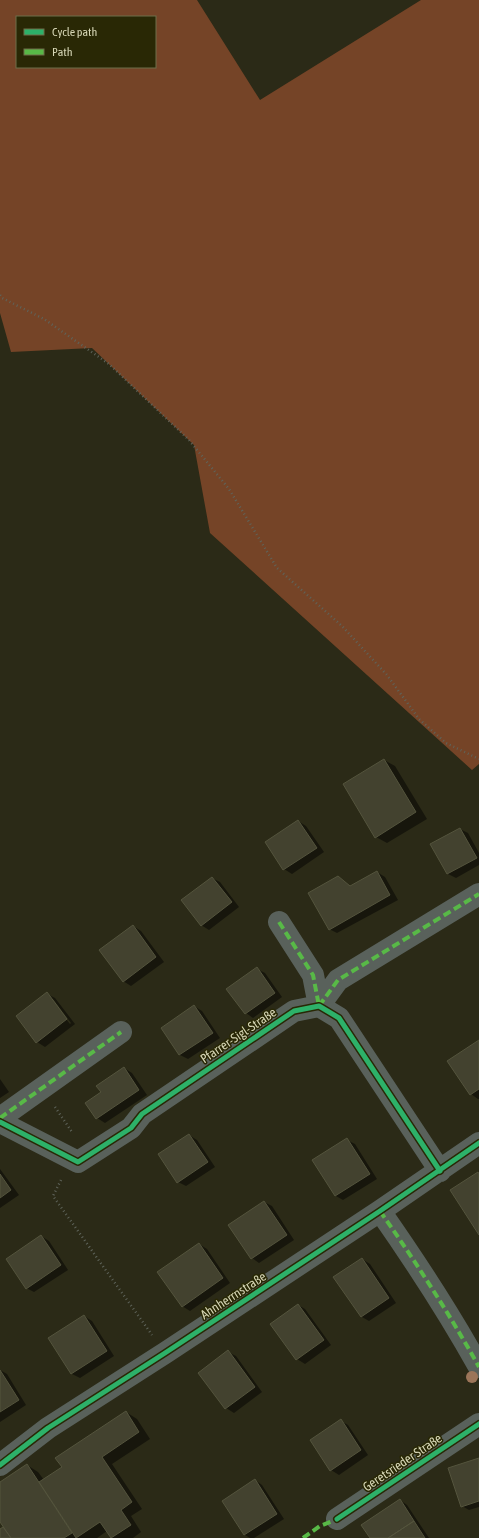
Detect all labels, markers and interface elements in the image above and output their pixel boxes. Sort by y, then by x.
legend [16,16,156,68]
text: Cycle path [52,25,97,39]
text: Path [52,45,73,59]
street label: Pfarrer-Sigl-Straße [198,1004,279,1066]
street label: Ahnherrnstraße [198,1269,269,1322]
street label: Geretsrieder Straße [360,1430,445,1494]

